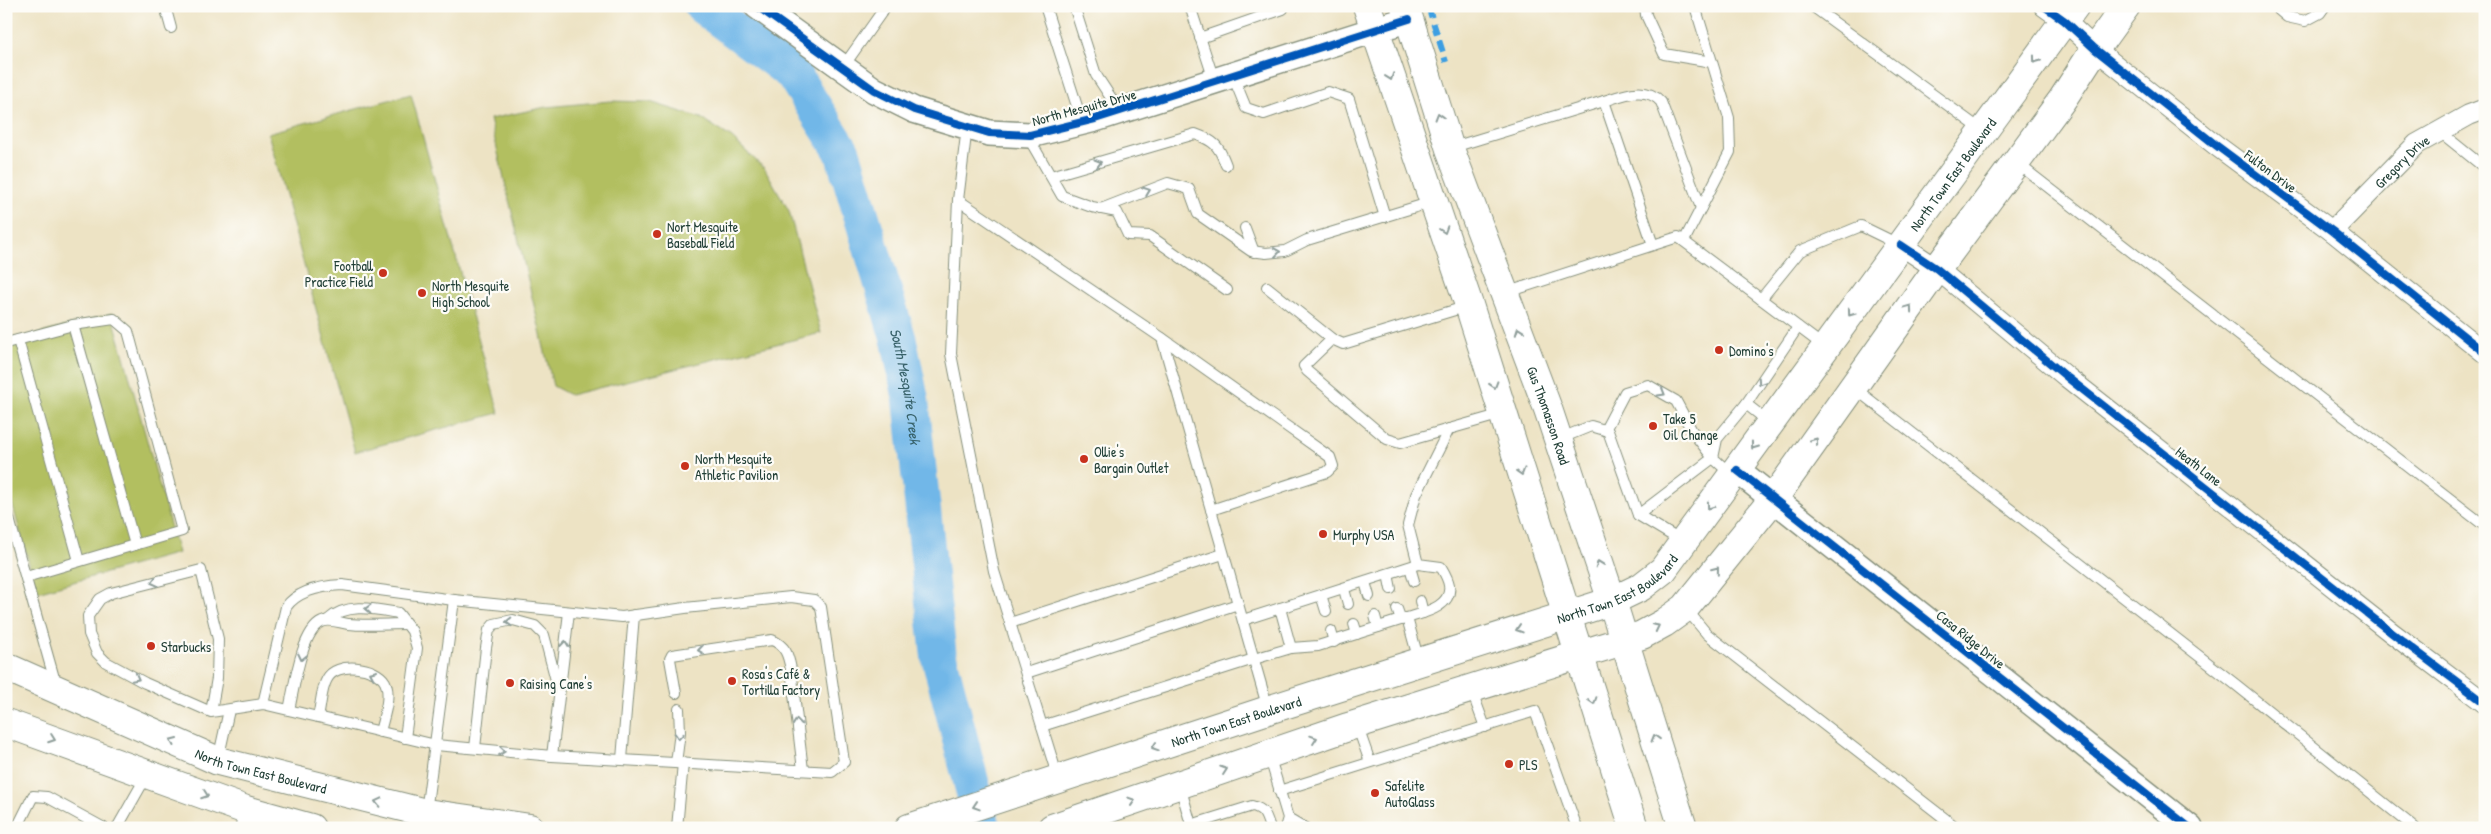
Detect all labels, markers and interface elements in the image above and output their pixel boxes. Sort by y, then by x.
one-way arrow [2033,54,2042,64]
one-way arrow [1385,72,1395,81]
street label: North Mesquite Drive [1030,84,1139,131]
one-way arrow [1435,112,1445,121]
street label: North Town East Boulevard [1905,113,2000,234]
street label: Gregory Drive [2370,129,2433,192]
street label: Fulton Drive [2240,144,2301,197]
one-way arrow [1093,158,1101,168]
one-way arrow [1142,187,1151,197]
place label: Nort Mesquite Baseball Field [667,217,739,252]
one-way arrow [1439,225,1449,234]
marker: Nort Mesquite Baseball Field [651,228,663,240]
one-way arrow [1273,247,1281,257]
place label: Football Practice Field [305,256,374,291]
marker: Football Practice Field [377,267,389,279]
place label: North Mesquite High School [432,276,510,312]
marker: North Mesquite High School [416,287,428,299]
one-way arrow [1903,305,1912,314]
one-way arrow [1848,307,1857,317]
water label: South Mesquite Creek [885,325,926,447]
one-way arrow [1515,327,1525,335]
place label: Domino's [1729,341,1774,360]
marker: Domino's [1713,344,1725,356]
street label: Gus Thomasson Road [1523,363,1575,467]
one-way arrow [1758,376,1767,385]
one-way arrow [1488,380,1498,389]
one-way arrow [1657,387,1666,397]
place label: Take 5 Oil Change [1663,409,1718,445]
marker: Take 5 Oil Change [1647,420,1659,432]
one-way arrow [1809,437,1818,447]
one-way arrow [1751,440,1760,450]
place label: Ollie's Bargain Outlet [1094,442,1169,478]
street label: Heath Lane [2172,442,2227,490]
place label: North Mesquite Athletic Pavilion [695,449,778,484]
marker: Ollie's Bargain Outlet [1078,453,1090,465]
marker: North Mesquite Athletic Pavilion [679,460,691,472]
one-way arrow [1515,467,1525,475]
one-way arrow [1707,500,1716,510]
place label: Murphy USA [1333,525,1394,545]
marker: Murphy USA [1317,528,1329,540]
street label: North Town East Boulevard [1554,549,1682,627]
one-way arrow [1595,560,1605,569]
one-way arrow [1711,567,1719,576]
one-way arrow [149,576,158,587]
one-way arrow [364,603,372,614]
street label: Casa Ridge Drive [1932,605,2010,674]
one-way arrow [505,616,513,627]
one-way arrow [1651,623,1660,633]
one-way arrow [1516,624,1524,634]
place label: Starbucks [161,637,211,656]
marker: Starbucks [145,640,157,652]
one-way arrow [559,640,570,648]
one-way arrow [696,644,704,655]
one-way arrow [297,653,308,662]
place label: Rosa's Café & Tortilla Factory [742,664,820,700]
one-way arrow [369,670,378,680]
one-way arrow [131,672,140,682]
place label: Raising Cane's [520,674,592,694]
marker: Rosa's Café & Tortilla Factory [726,675,738,687]
marker: Raising Cane's [504,677,516,689]
street label: North Town East Boulevard [1168,691,1304,751]
one-way arrow [1587,696,1597,705]
one-way arrow [792,717,803,725]
one-way arrow [674,732,685,740]
one-way arrow [47,733,56,743]
one-way arrow [1310,734,1318,744]
one-way arrow [1651,735,1661,743]
one-way arrow [169,736,178,747]
one-way arrow [1152,741,1160,751]
street label: North Town East Boulevard [193,743,329,797]
one-way arrow [499,745,507,756]
place label: PLS [1519,755,1538,774]
marker: PLS [1503,758,1515,770]
one-way arrow [1219,766,1228,776]
place label: Safelite AutoGlass [1385,776,1435,811]
marker: Safelite AutoGlass [1369,787,1381,799]
one-way arrow [200,789,209,799]
one-way arrow [374,797,383,808]
one-way arrow [1127,797,1135,807]
one-way arrow [972,800,980,810]

